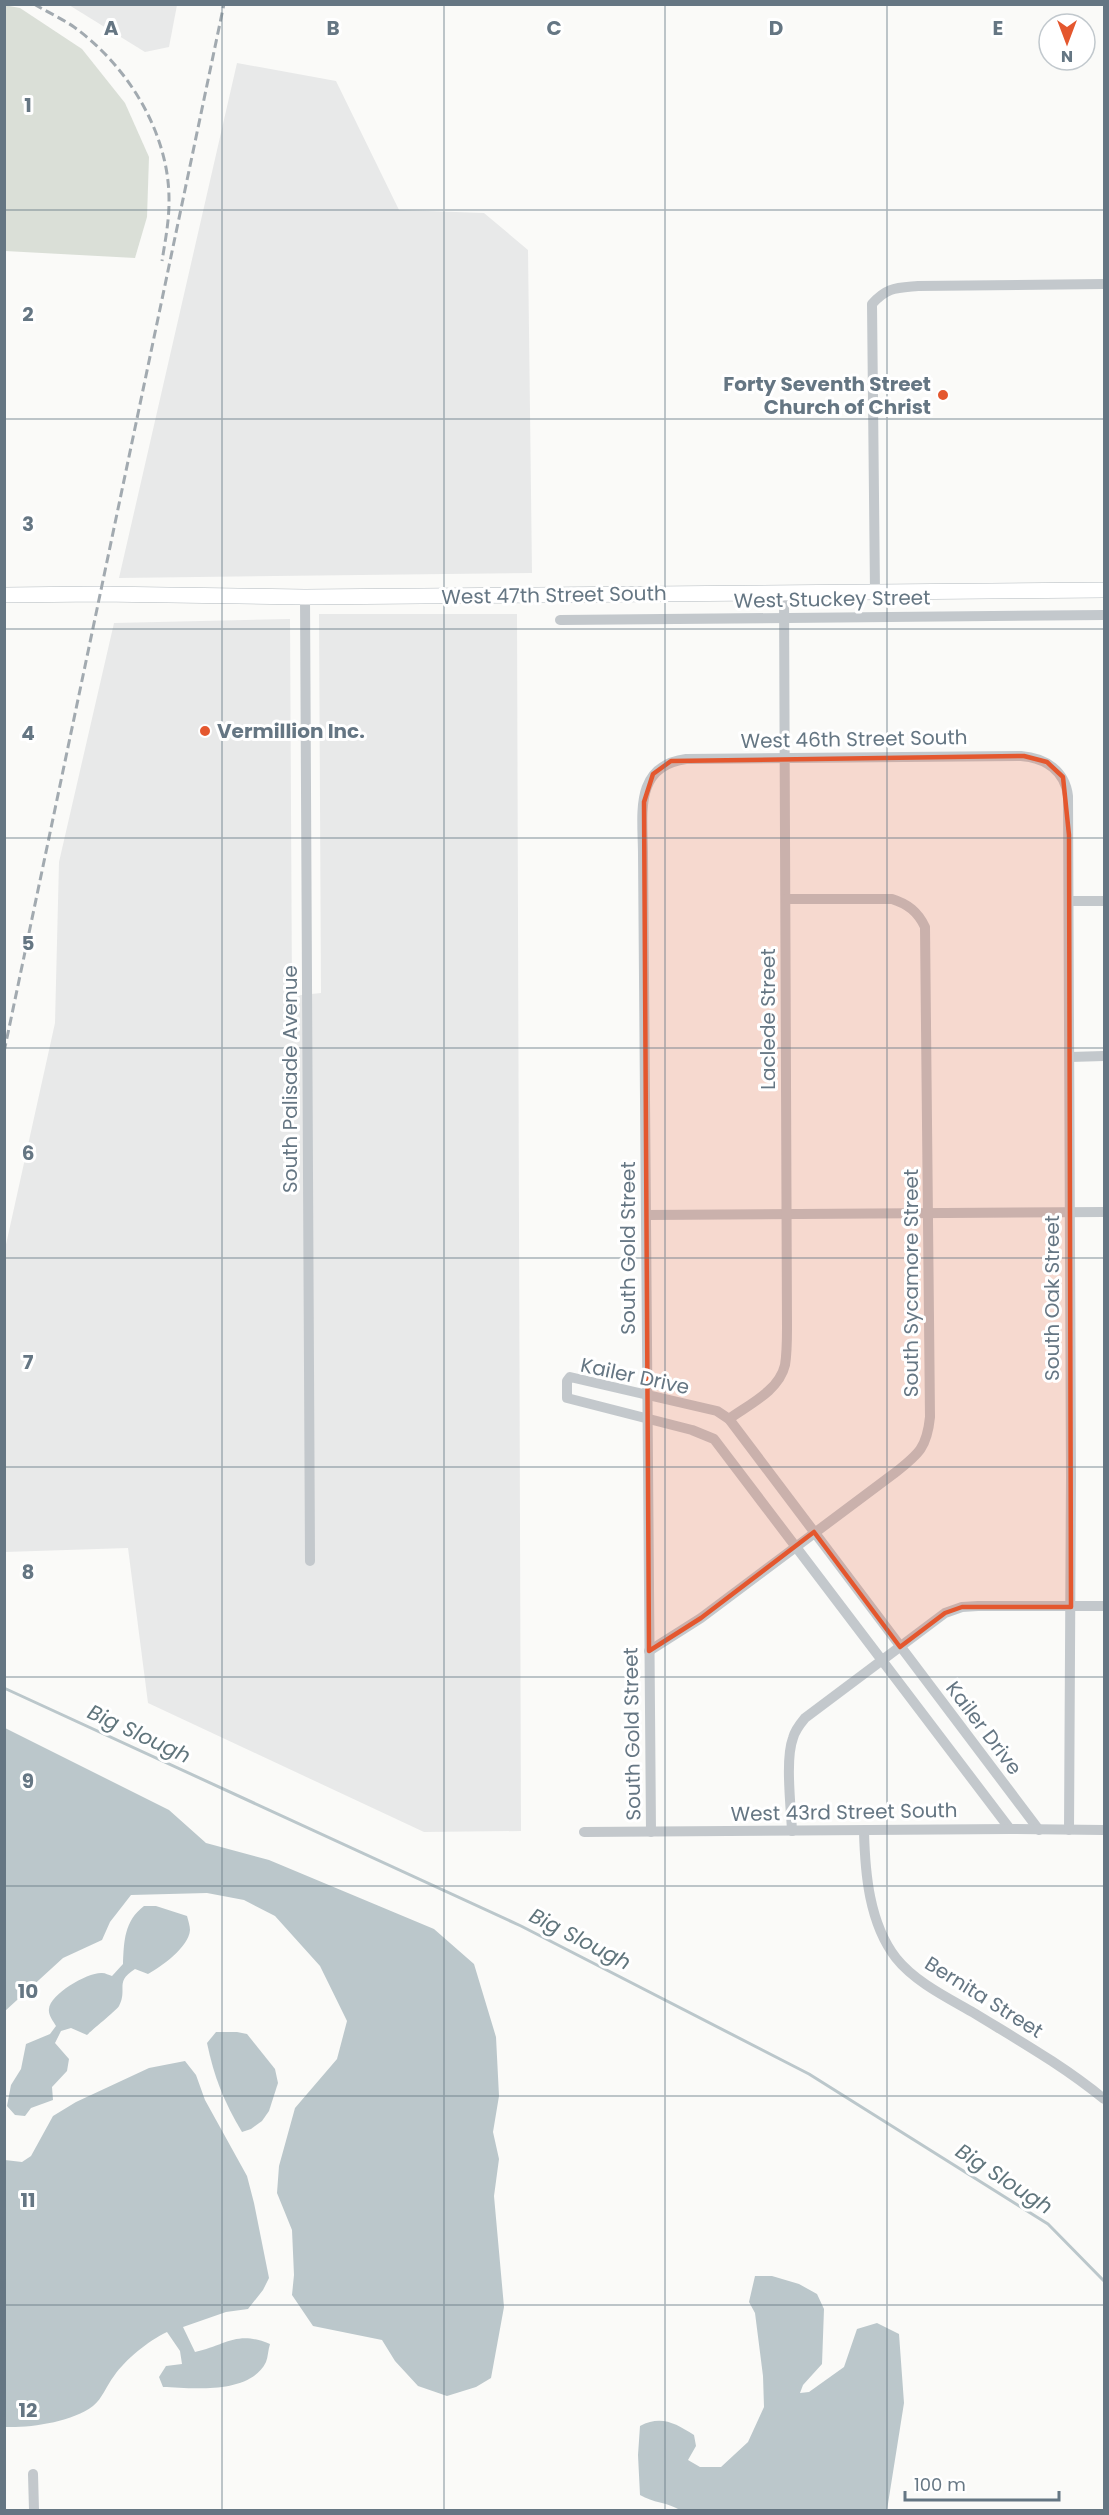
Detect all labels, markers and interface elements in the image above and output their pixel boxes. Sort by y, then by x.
north arrow [1037,12,1097,72]
text: A [104,14,119,42]
text: B [326,14,340,42]
text: C [546,14,562,42]
text: D [769,14,783,42]
text: E [993,14,1003,42]
text: N [1061,45,1073,68]
text: 1 [24,91,32,119]
text: 2 [22,300,34,328]
place label: Forty Seventh Street Church of Christ [723,370,931,421]
marker: Forty Seventh Street Church of Christ [936,388,950,402]
text: 3 [22,510,34,538]
street label: West 47th Street South [441,579,667,611]
street label: West Stuckey Street [733,583,931,615]
place label: Vermillion Inc. [217,717,365,745]
text: 4 [21,719,35,747]
street label: West 46th Street South [740,723,968,755]
marker: Vermillion Inc. [198,724,212,738]
text: 5 [22,929,35,957]
street label: Laclede Street [754,948,782,1090]
street label: South Palisade Avenue [276,965,304,1193]
text: 6 [22,1139,34,1167]
street label: South Gold Street [614,1161,642,1335]
street label: South Sycamore Street [897,1169,925,1397]
street label: South Oak Street [1038,1215,1066,1381]
text: 7 [23,1348,34,1376]
street label: Kailer Drive [578,1351,692,1401]
text: 8 [22,1558,34,1586]
street label: South Gold Street [616,1647,648,1821]
street label: Kailer Drive [940,1675,1028,1781]
water label: Big Slough [83,1697,195,1770]
text: 9 [22,1767,34,1795]
street label: West 43rd Street South [730,1796,958,1828]
water label: Big Slough [524,1901,636,1977]
street label: Bernita Street [920,1949,1048,2045]
text: 10 [18,1977,38,2005]
water label: Big Slough [950,2136,1058,2221]
text: 11 [20,2186,36,2214]
text: 12 [19,2396,37,2424]
scale bar [905,2464,1060,2502]
text: 100 m [914,2472,966,2497]

